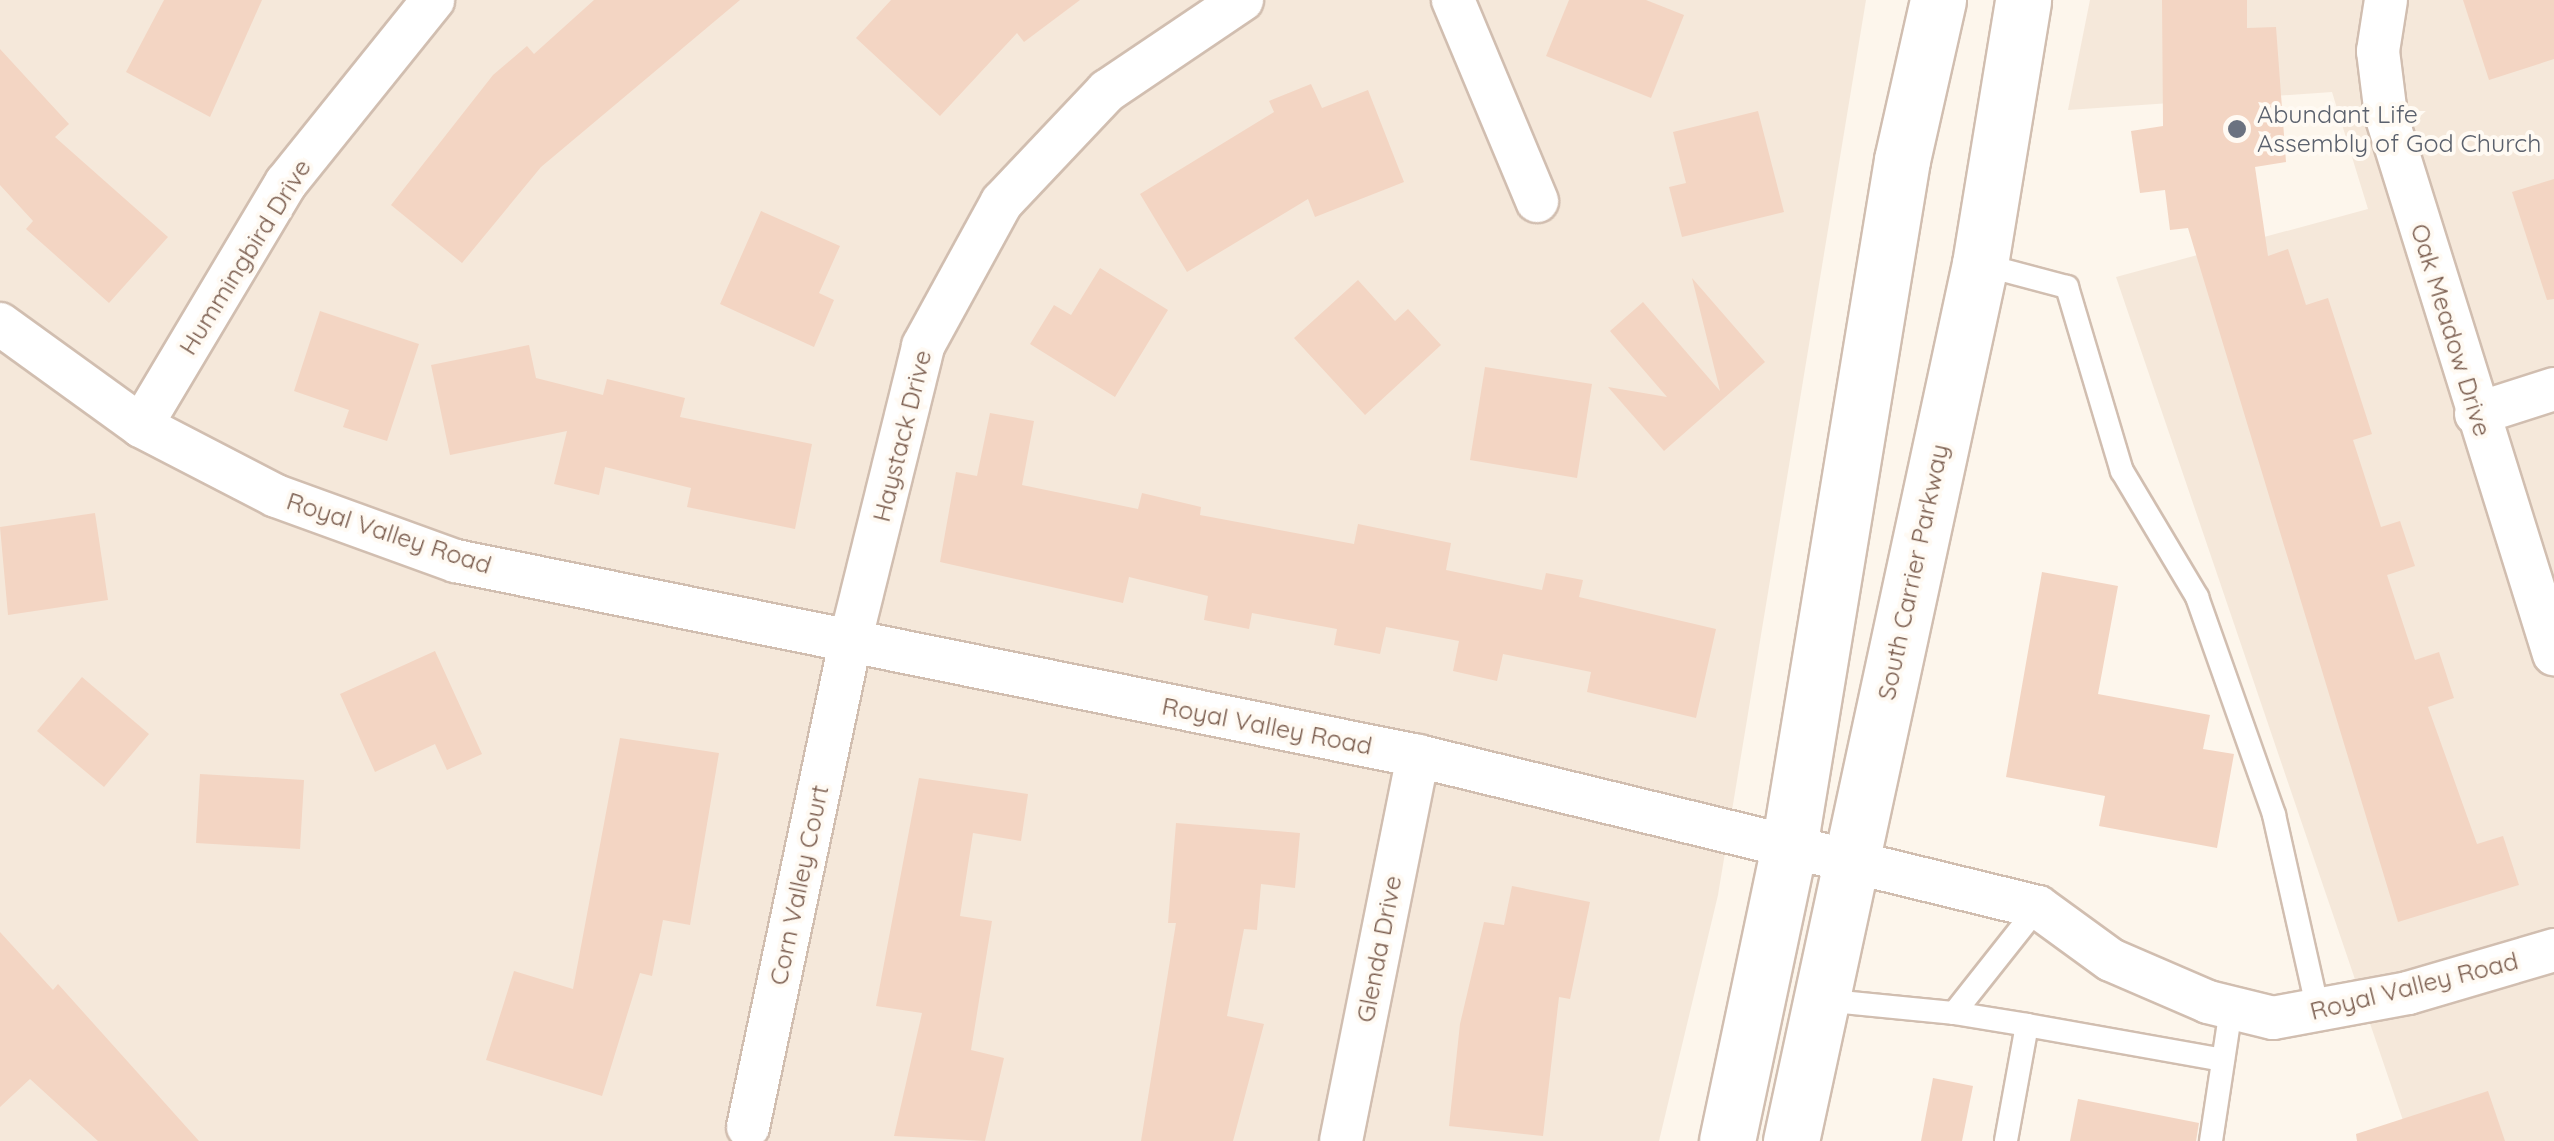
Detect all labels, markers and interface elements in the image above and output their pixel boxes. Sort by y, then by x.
place label: Abundant Life Assembly of God Church [2257,100,2541,159]
marker: Abundant Life Assembly of God Church [2226,118,2248,140]
street label: Hummingbird Drive [173,154,317,360]
street label: Oak Meadow Drive [2404,220,2498,440]
street label: Haystack Drive [866,347,938,525]
street label: South Carrier Parkway [1871,441,1955,703]
street label: Royal Valley Road [283,486,495,580]
street label: Royal Valley Road [1159,691,1375,761]
street label: Corn Valley Court [763,782,835,988]
street label: Glenda Drive [1350,873,1408,1025]
street label: Royal Valley Road [2307,946,2521,1026]

